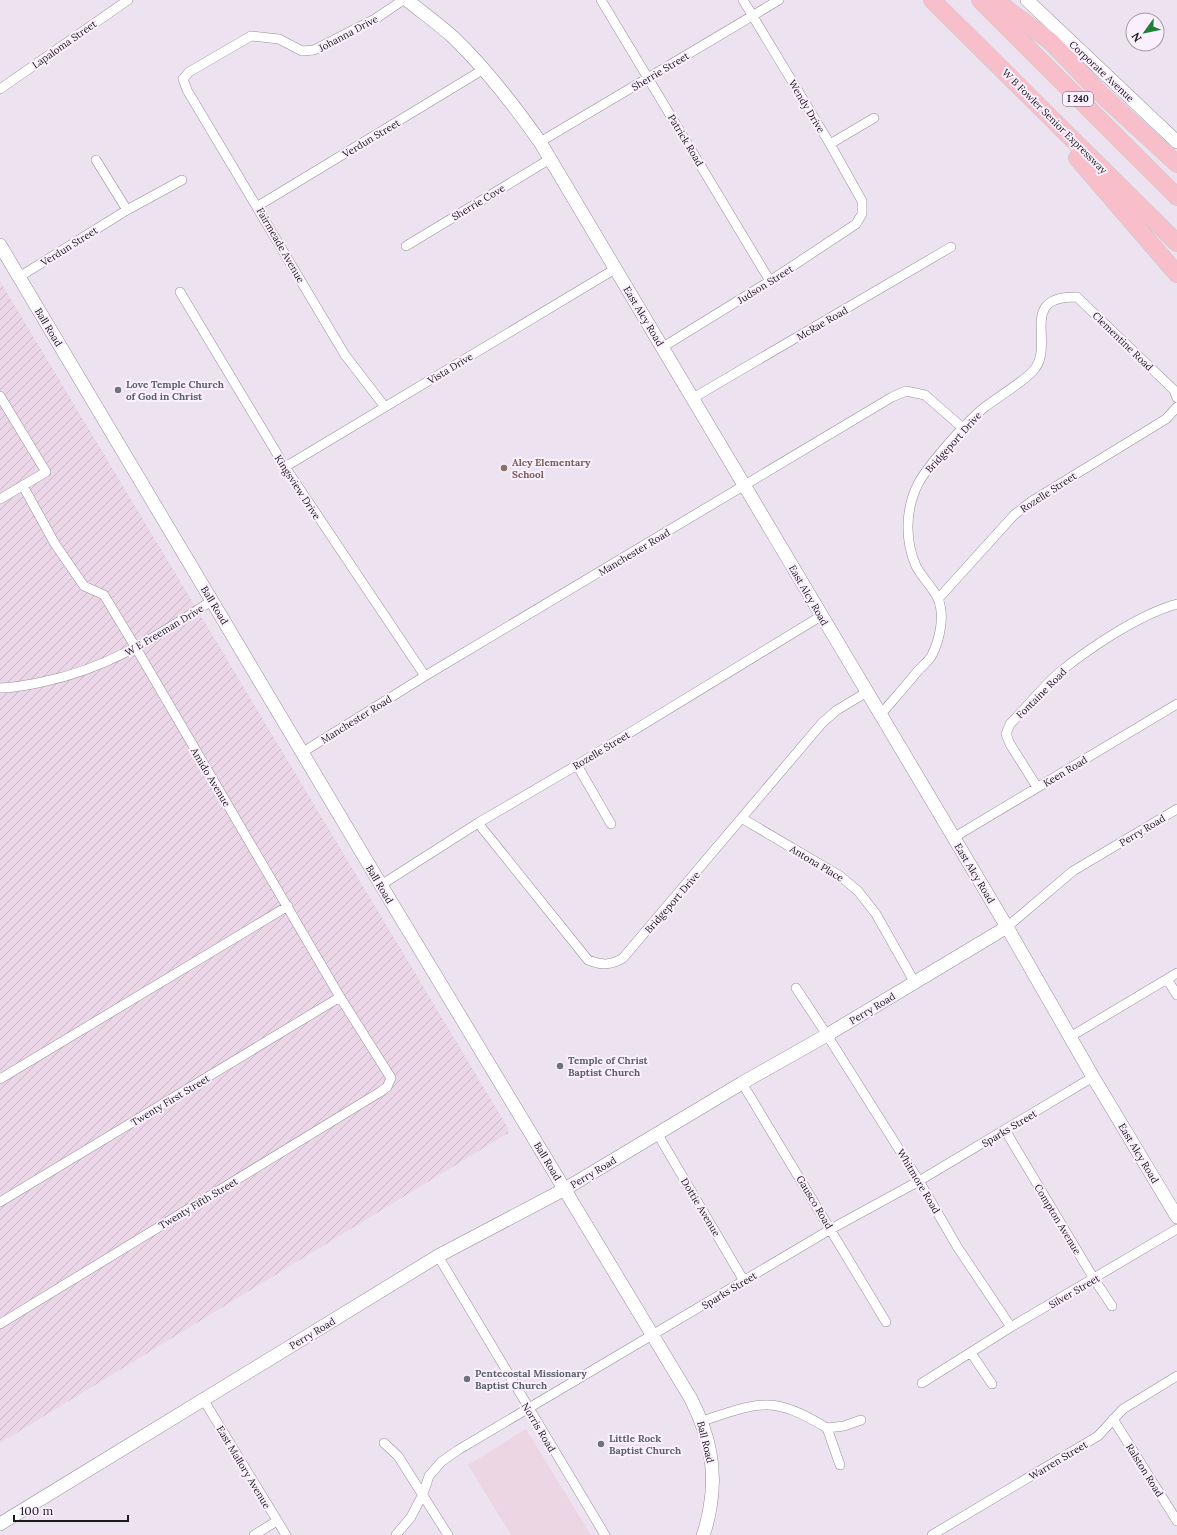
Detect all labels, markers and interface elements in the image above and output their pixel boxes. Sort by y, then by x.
street label: Johanna Drive [315,12,381,55]
north arrow [1125,12,1165,52]
street label: Lapaloma Street [29,17,99,72]
text: N [1128,30,1145,45]
street label: Corporate Avenue [1066,38,1137,105]
street label: Sherrie Street [629,49,692,94]
street label: W B Fowler Senior Expressway [999,66,1110,177]
street label: Wendy Drive [786,77,828,136]
road number: I 240 [1063,92,1093,106]
street label: Patrick Road [665,112,706,169]
street label: Verdun Street [339,116,402,161]
street label: Sherrie Cove [449,181,508,223]
street label: Fairmeade Avenue [254,205,308,286]
street label: Verdun Street [37,224,100,270]
street label: Judson Street [734,262,796,307]
street label: East Alcy Road [621,284,667,349]
street label: McRae Road [794,304,850,343]
street label: Ball Road [32,306,65,349]
street label: Clementine Road [1090,309,1156,374]
street label: Vista Drive [424,350,476,388]
place label: Love Temple Church of God in Christ [126,378,225,403]
marker: Love Temple Church of God in Christ [113,385,123,395]
street label: Bridgeport Drive [922,409,985,476]
street label: Kingsview Drive [272,452,324,523]
place label: Alcy Elementary School [512,456,591,481]
marker: Alcy Elementary School [499,463,509,473]
street label: Rozelle Street [1018,469,1079,515]
street label: Manchester Road [596,526,672,579]
street label: East Alcy Road [786,563,831,628]
street label: Ball Road [198,584,231,627]
street label: W E Freeman Drive [122,601,207,659]
street label: Fontaine Road [1013,665,1069,721]
street label: Manchester Road [318,692,394,746]
street label: Rozelle Street [570,728,632,773]
street label: Amido Avenue [187,745,234,810]
street label: Keen Road [1041,753,1090,790]
street label: Perry Road [1117,812,1168,849]
street label: East Alcy Road [952,841,998,906]
street label: Antona Place [787,842,846,885]
street label: Ball Road [363,863,396,906]
street label: Bridgeport Drive [642,868,703,936]
street label: Perry Road [847,990,898,1027]
place label: Temple of Christ Baptist Church [568,1054,649,1079]
marker: Temple of Christ Baptist Church [555,1061,565,1071]
street label: Twenty First Street [129,1072,212,1129]
street label: Sparks Street [979,1107,1039,1150]
street label: East Alcy Road [1116,1121,1162,1186]
street label: Ball Road [531,1140,564,1183]
street label: Whitmore Road [894,1146,943,1216]
street label: Perry Road [568,1154,619,1191]
street label: Gausco Road [793,1173,836,1231]
street label: Twenty Fifth Street [156,1175,240,1232]
street label: Dottie Avenue [678,1176,723,1239]
street label: Compton Avenue [1031,1182,1084,1257]
street label: Sparks Street [699,1269,759,1312]
street label: Silver Street [1046,1272,1102,1311]
street label: Perry Road [287,1315,338,1352]
place label: Pentecostal Missionary Baptist Church [475,1367,587,1392]
marker: Pentecostal Missionary Baptist Church [462,1374,472,1384]
street label: Norris Road [519,1400,558,1454]
street label: Ball Road [694,1420,717,1464]
street label: East Mallory Avenue [214,1423,274,1512]
place label: Little Rock Baptist Church [609,1432,682,1457]
street label: Warren Street [1027,1438,1090,1483]
marker: Little Rock Baptist Church [596,1439,606,1449]
street label: Ralston Road [1123,1441,1166,1499]
scale bar [14,1497,128,1523]
text: 100 m [20,1503,53,1518]

